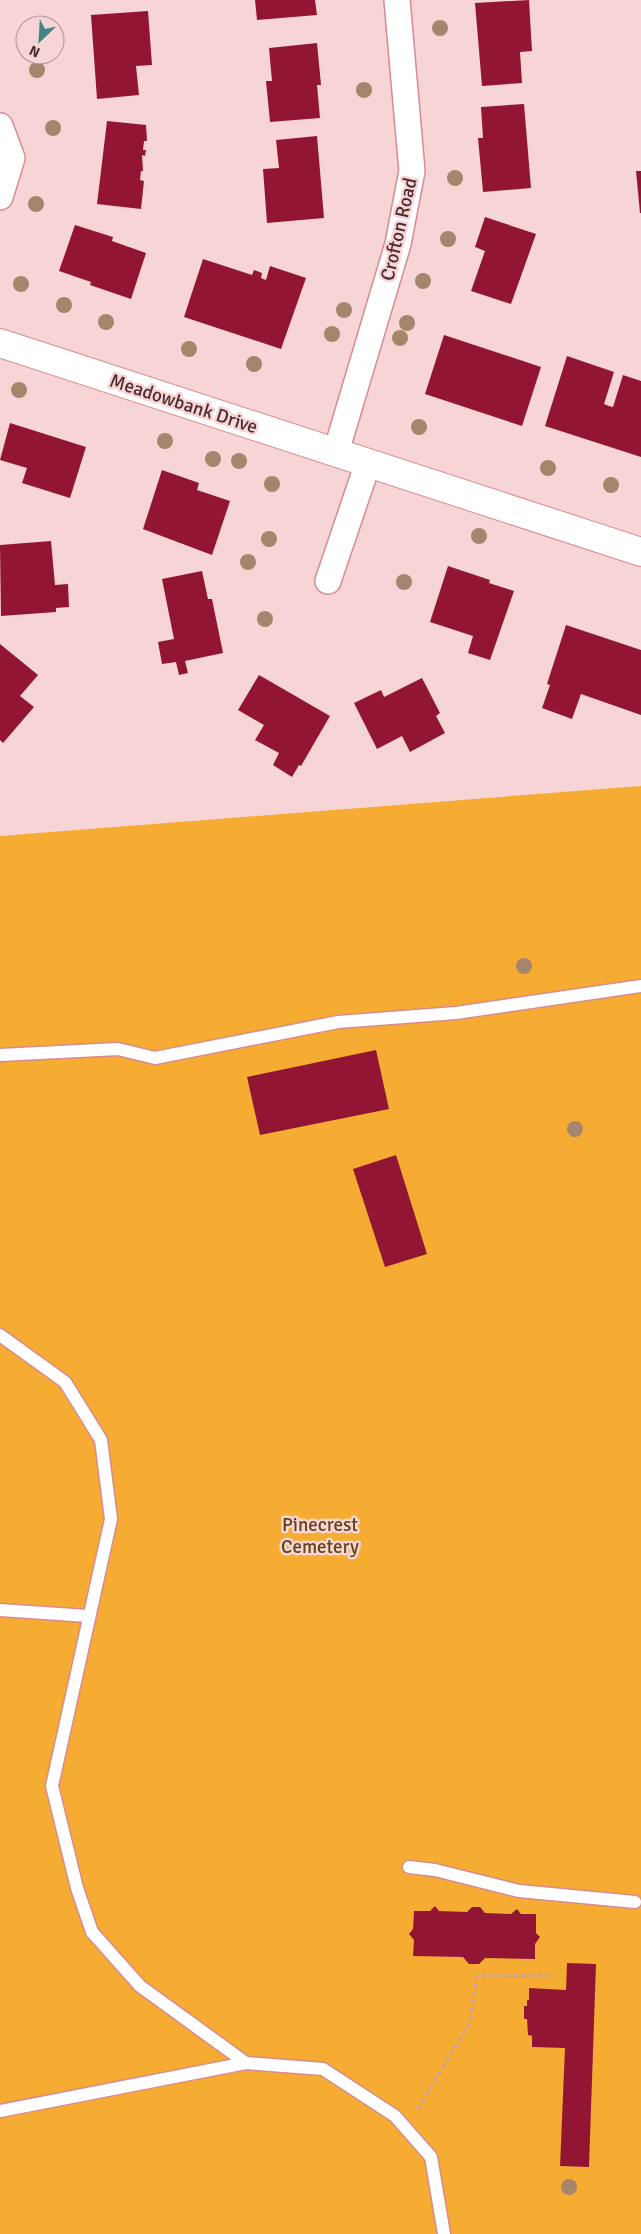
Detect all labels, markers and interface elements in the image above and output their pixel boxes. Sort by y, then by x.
north arrow [15,15,65,65]
text: N [27,42,43,61]
street label: Crofton Road [375,175,423,283]
street label: Meadowbank Drive [107,369,261,439]
park label: Pinecrest Cemetery [281,1513,359,1559]

